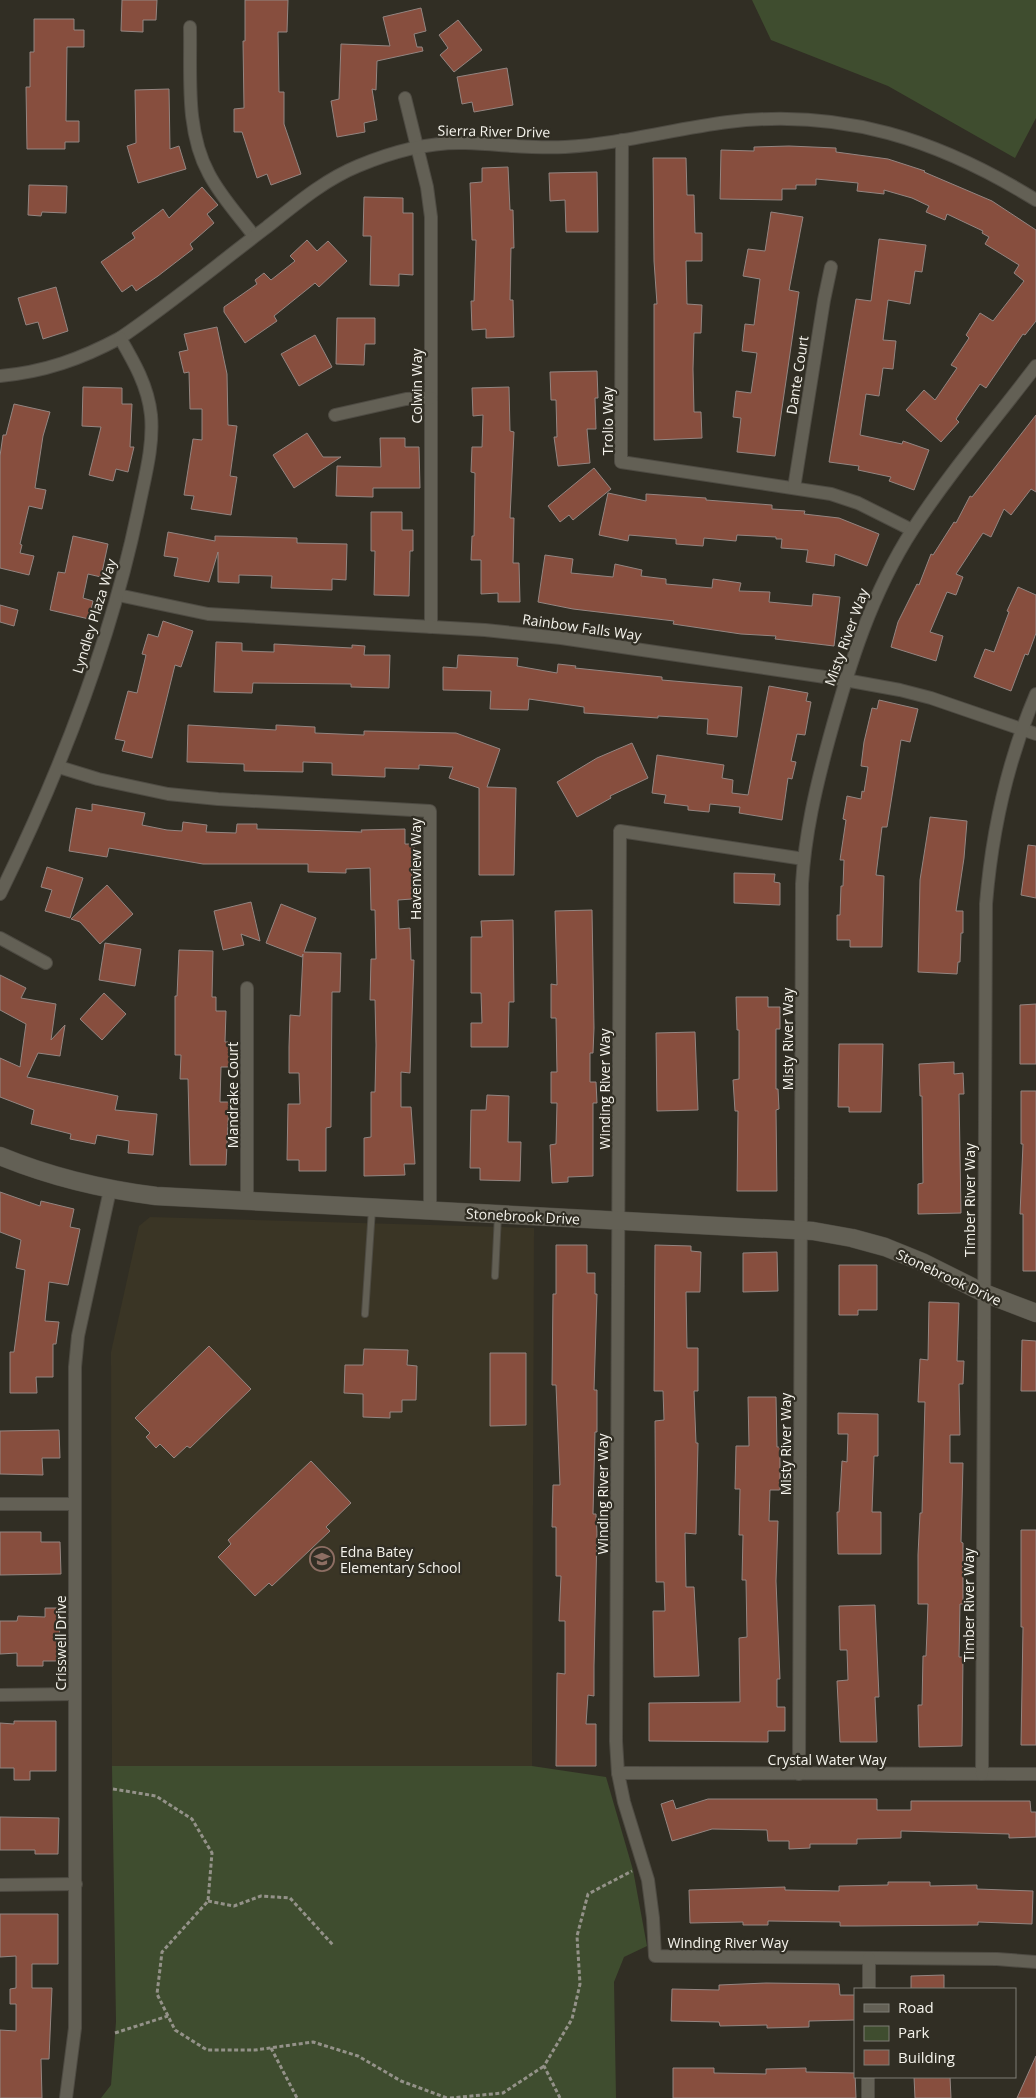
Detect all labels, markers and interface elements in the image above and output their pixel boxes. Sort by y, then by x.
street label: Sierra River Drive [438,121,551,141]
street label: Dante Court [781,334,813,416]
street label: Colwin Way [407,347,426,424]
street label: Trolio Way [598,386,617,455]
street label: Lyndley Plaza Way [68,555,121,676]
street label: Misty River Way [820,585,873,688]
street label: Rainbow Falls Way [521,609,644,645]
street label: Havenview Way [406,817,425,920]
street label: Misty River Way [778,987,797,1090]
street label: Winding River Way [595,1027,614,1150]
street label: Mandrake Court [223,1042,242,1148]
street label: Timber River Way [960,1142,979,1257]
street label: Stonebrook Drive [466,1204,581,1228]
street label: Stonebrook Drive [893,1244,1005,1310]
street label: Misty River Way [776,1392,795,1495]
street label: Winding River Way [593,1432,612,1555]
place label: Edna Batey Elementary School [340,1542,461,1577]
school or university icon: Edna Batey Elementary School [309,1546,335,1572]
street label: Timber River Way [959,1547,978,1662]
street label: Crisswell Drive [51,1595,70,1691]
street label: Crystal Water Way [768,1750,887,1769]
street label: Winding River Way [667,1933,790,1952]
legend [854,1988,1016,2078]
text: Road [898,1997,934,2017]
text: Park [898,2022,929,2042]
text: Building [898,2047,955,2067]

